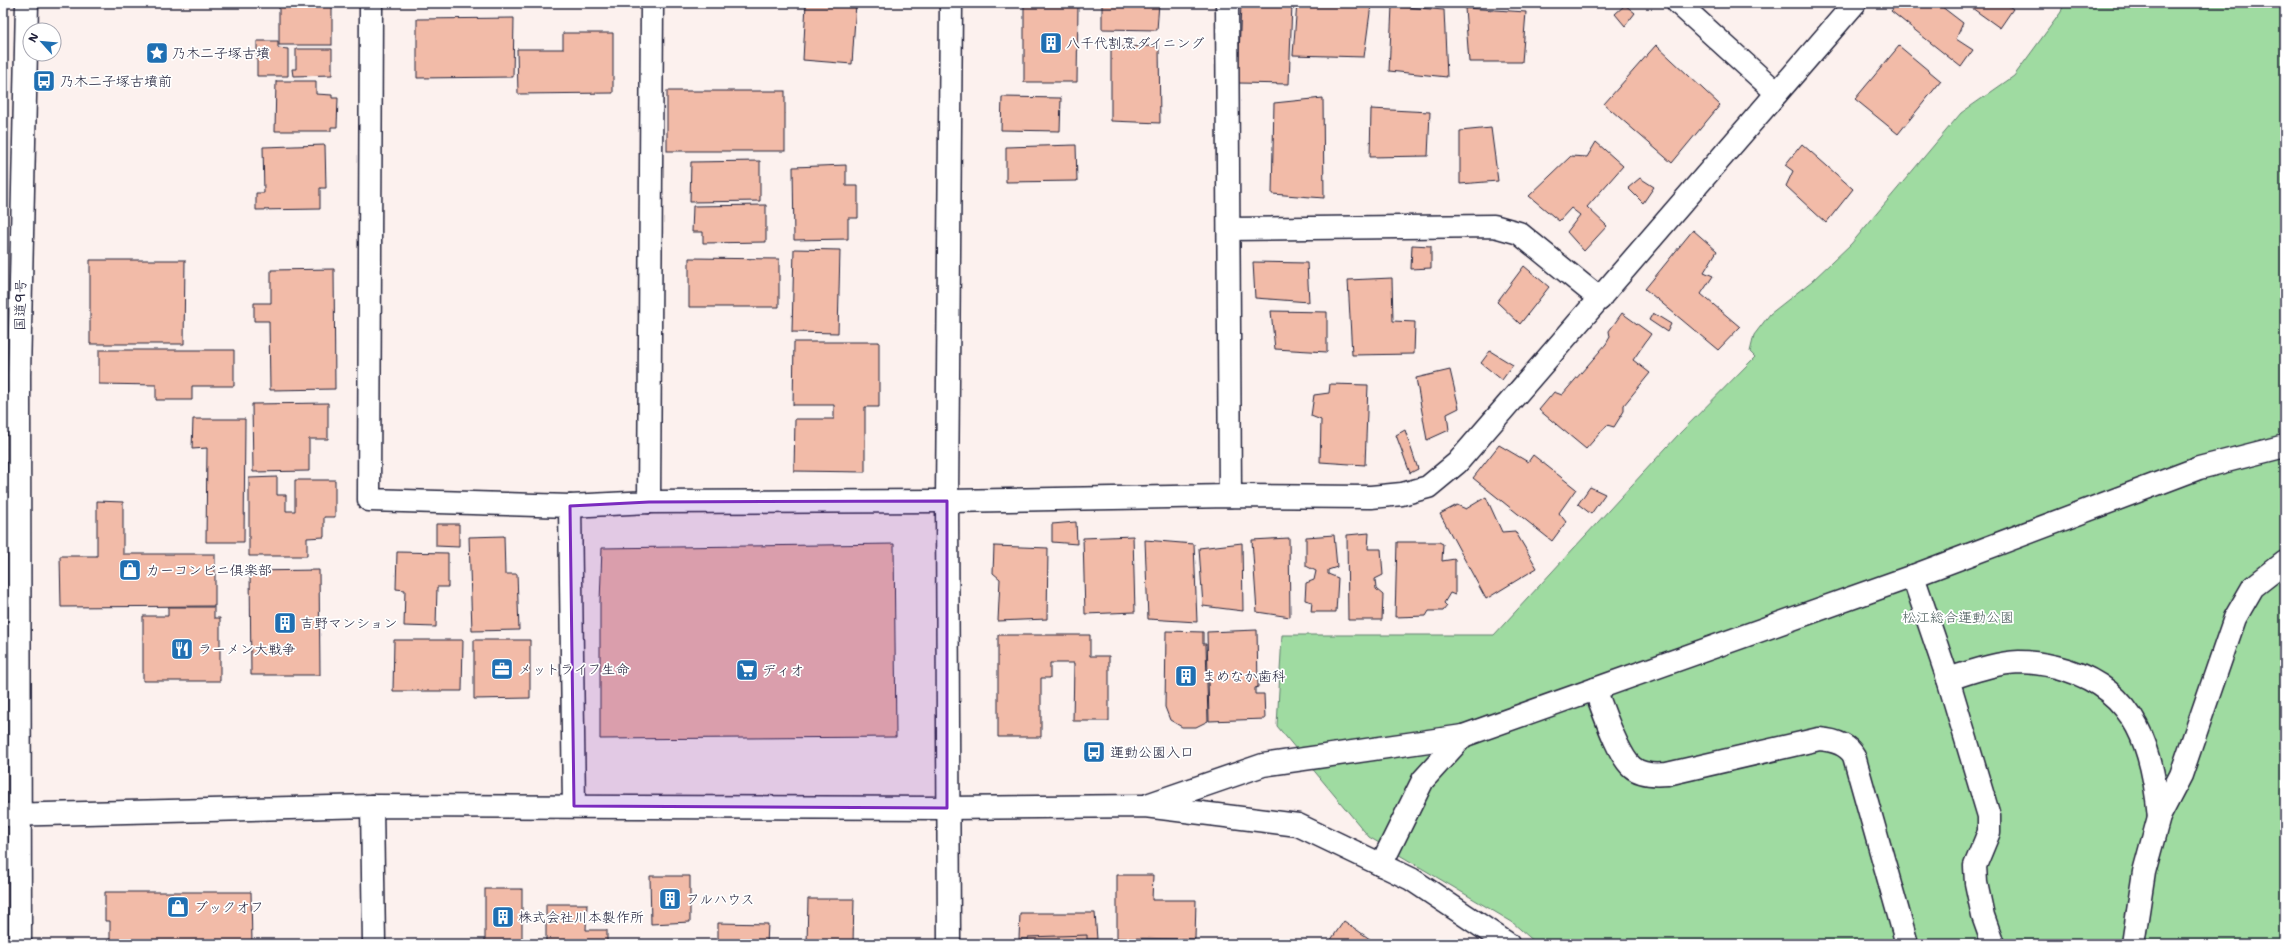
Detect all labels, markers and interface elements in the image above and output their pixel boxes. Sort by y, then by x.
north arrow [22,22,62,62]
text: N [25,30,42,45]
building icon: 八千代割烹ダイニング [1038,30,1064,56]
place label: 八千代割烹ダイニング [1066,34,1205,52]
place icon: 乃木二子塚古墳 [144,40,170,66]
place label: 乃木二子塚古墳 [172,44,270,62]
bus stop icon: 乃木二子塚古墳前 [31,68,57,94]
place label: 乃木二子塚古墳前 [60,72,172,90]
street label: 国道9号 [11,279,29,331]
shop icon: カーコンビニ俱楽部 [117,557,143,583]
place label: カーコンビニ俱楽部 [146,561,272,579]
park label: 松江総合運動公園 [1902,608,2014,626]
building icon: 吉野マンション [272,610,298,636]
place label: 吉野マンション [300,614,397,632]
restaurant icon: ラーメン大戦争 [169,636,195,662]
place label: ラーメン大戦争 [198,640,296,658]
office icon: メットライフ生命 [489,656,515,682]
supermarket icon: ディオ [734,657,760,683]
place label: メットライフ生命 [518,660,629,678]
place label: ディオ [762,661,804,679]
building icon: まめなか歯科 [1173,663,1199,689]
place label: まめなか歯科 [1202,667,1286,685]
bus stop icon: 運動公園入口 [1081,739,1107,765]
place label: 運動公園入口 [1110,743,1194,761]
building icon: フルハウス [657,886,683,912]
place label: フルハウス [686,890,755,908]
shop icon: ブックオフ [165,894,191,920]
place label: ブックオフ [194,898,264,916]
building icon: 株式会社川本製作所 [490,904,516,930]
place label: 株式会社川本製作所 [518,908,644,926]

